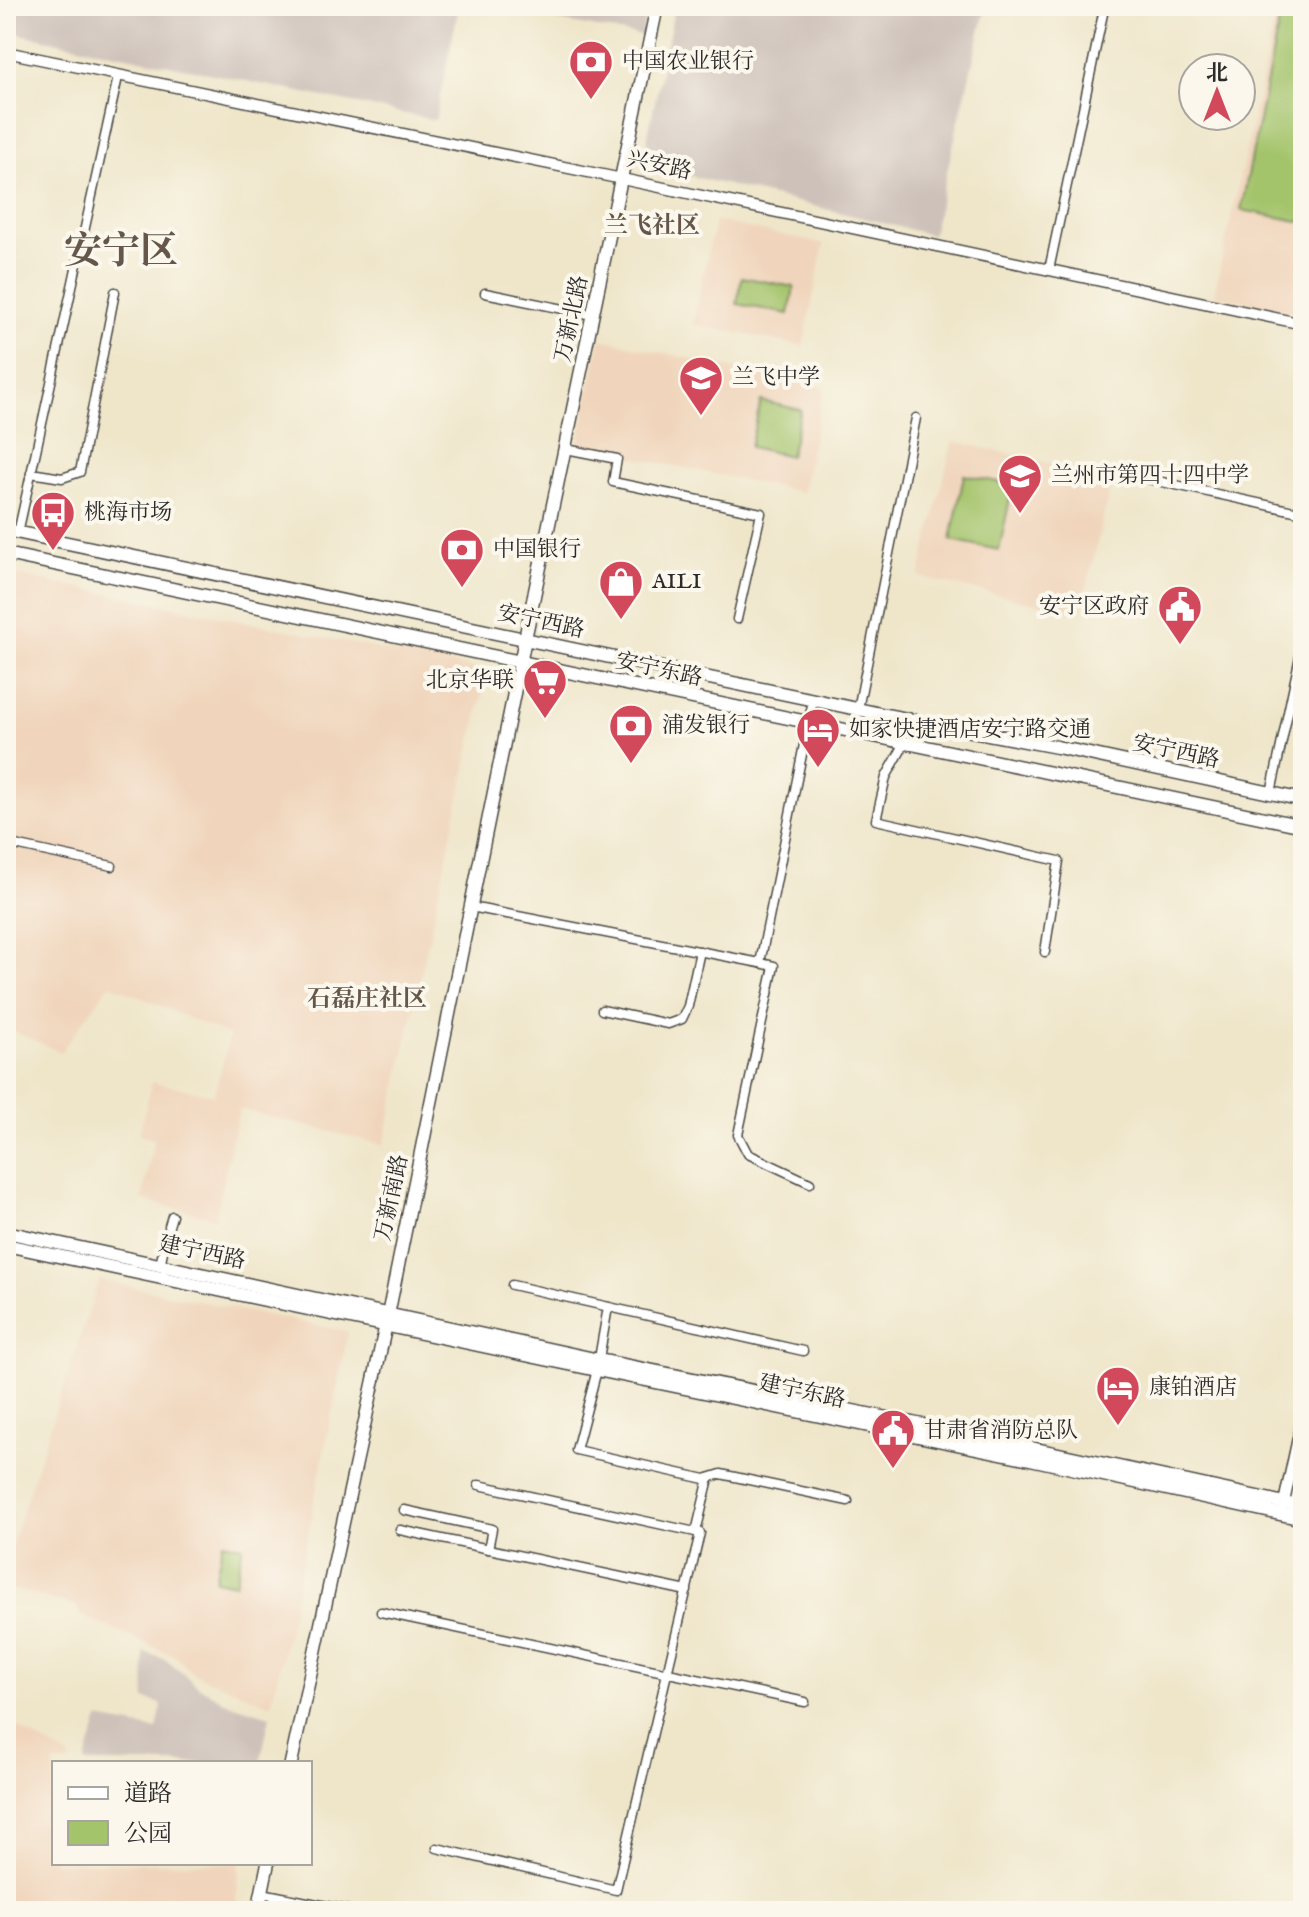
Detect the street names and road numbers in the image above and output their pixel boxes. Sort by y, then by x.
street label: 兴安路 [624,145,694,187]
street label: 万新北路 [549,273,595,365]
street label: 安宁西路 [495,599,587,645]
street label: 安宁东路 [613,647,705,693]
street label: 安宁西路 [1130,729,1222,775]
street label: 万新南路 [369,1152,415,1244]
street label: 建宁西路 [156,1230,248,1276]
street label: 建宁东路 [756,1369,848,1415]

